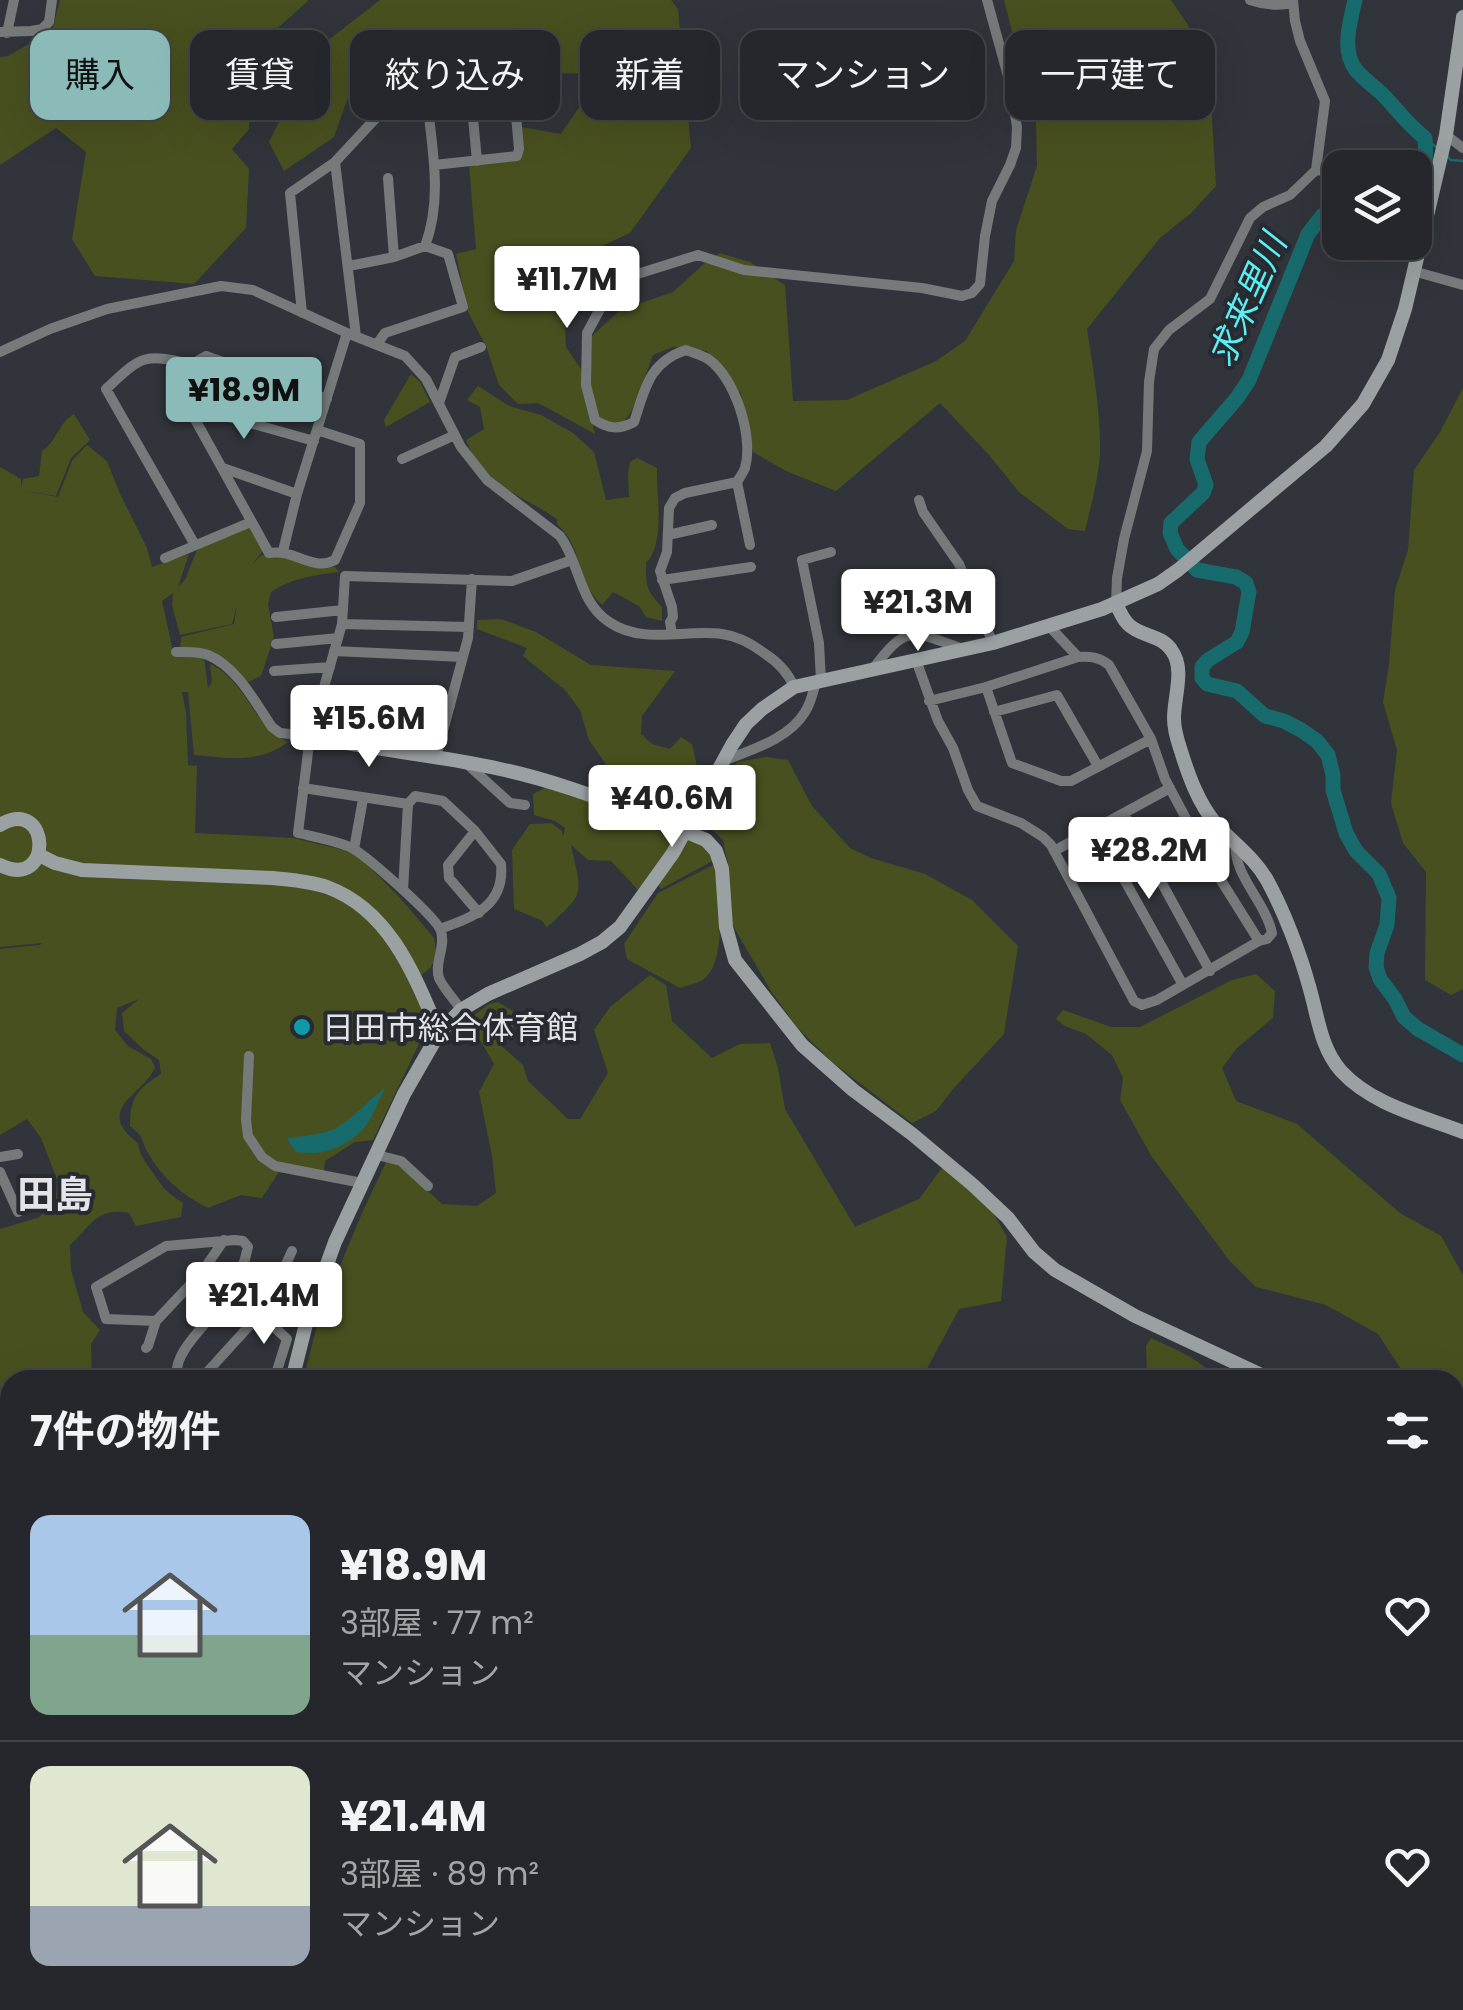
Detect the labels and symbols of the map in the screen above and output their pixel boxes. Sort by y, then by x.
water label: 求来里川 [1196,222,1299,374]
pin: ¥11.7M [486,246,648,331]
pin: ¥18.9M [163,357,325,442]
pin: ¥21.3M [837,569,999,654]
pin: ¥15.6M [288,685,450,770]
pin: ¥40.6M [591,765,753,850]
pin: ¥28.2M [1068,817,1230,902]
place label: 日田市総合体育館 [322,1005,578,1050]
marker: 日田市総合体育館 [291,1016,313,1038]
district label: 田島 [17,1168,93,1221]
pin: ¥21.4M [183,1262,345,1347]

